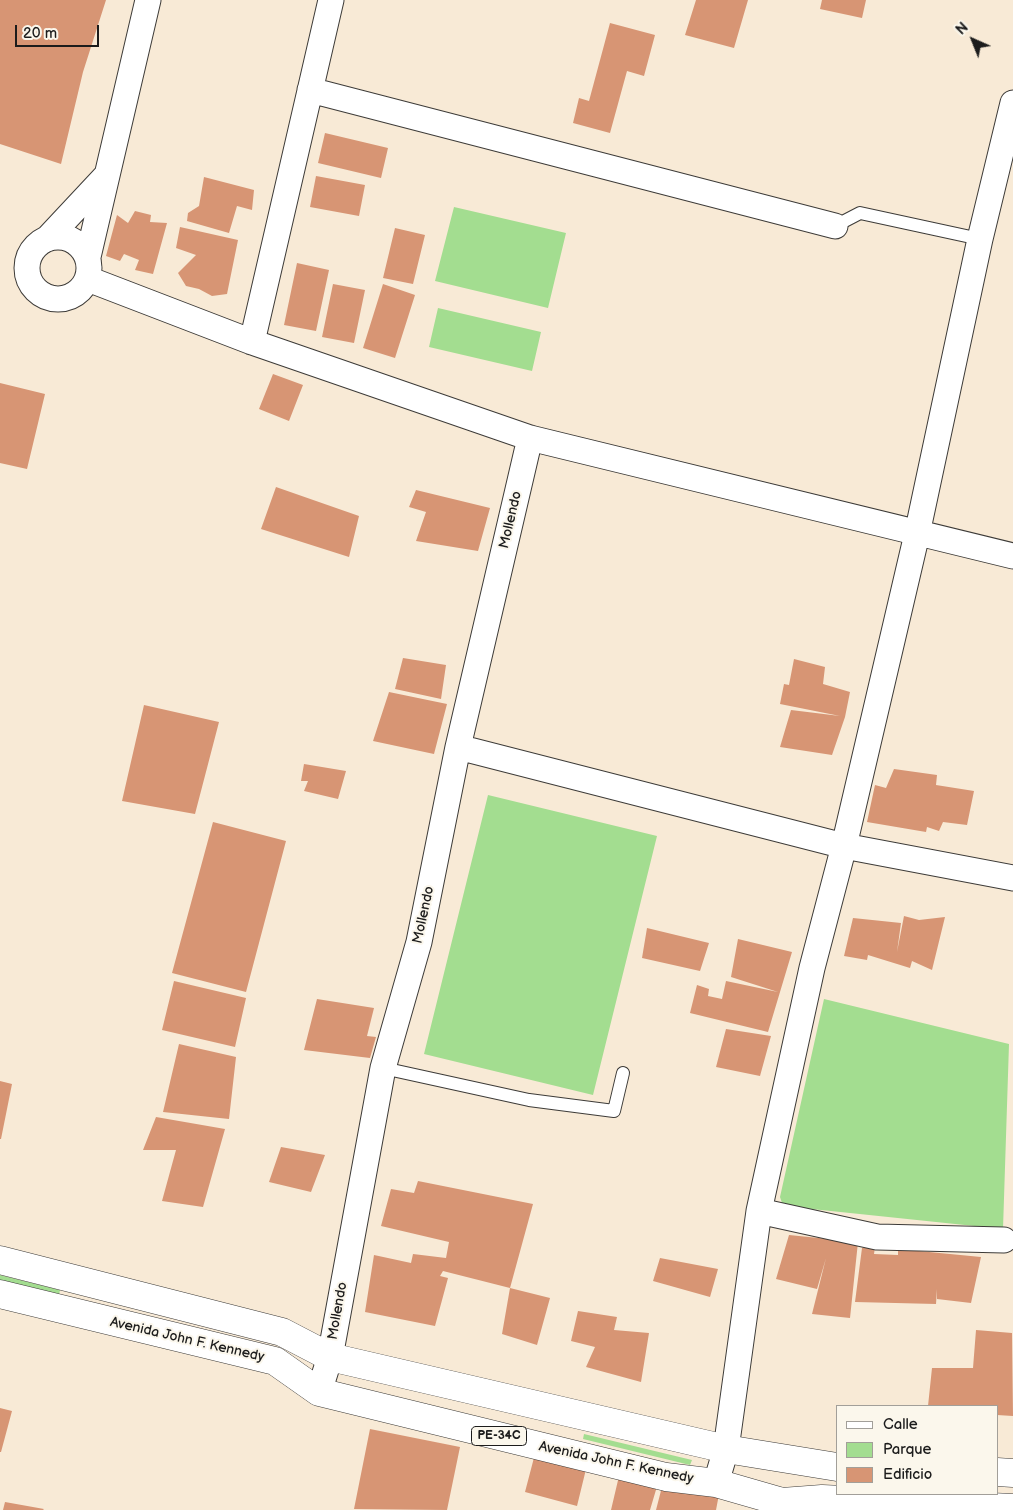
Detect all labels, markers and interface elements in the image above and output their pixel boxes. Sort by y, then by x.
scale bar [18,15,101,47]
north arrow [948,15,998,65]
text: N [953,19,972,39]
text: 20 m [23,24,57,43]
street label: Mollendo [496,490,526,550]
street label: Mollendo [410,885,438,945]
street label: Mollendo [325,1281,351,1341]
street label: Avenida John F. Kennedy [108,1314,266,1366]
legend [836,1405,998,1495]
text: Calle [883,1415,918,1434]
road number: PE-34C [472,1426,526,1445]
street label: Avenida John F. Kennedy [537,1438,695,1488]
text: Parque [883,1440,931,1459]
text: Edificio [883,1465,932,1484]

